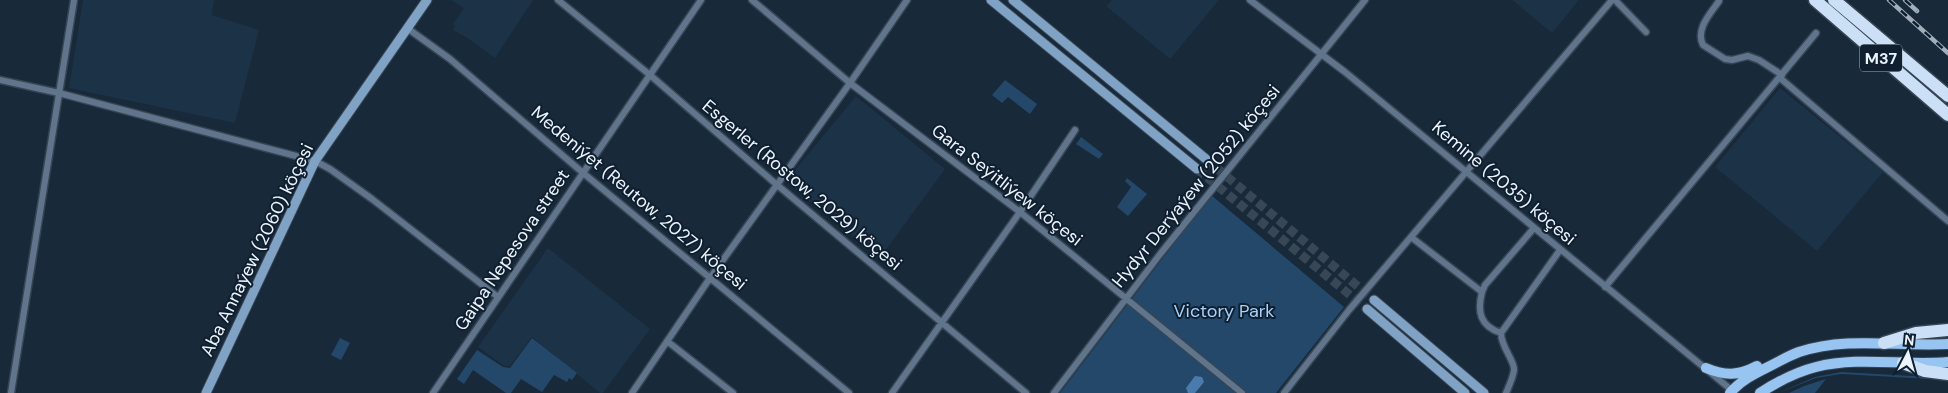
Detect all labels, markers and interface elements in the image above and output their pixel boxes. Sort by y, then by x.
road number: M37 [1860,44,1902,72]
street label: Hydyr Derýaýew (2052) köçesi [1107,79,1285,293]
street label: Esgerler (Rostow, 2029) köçesi [697,94,907,276]
street label: Medeniýet (Reutow, 2027) köçesi [526,101,752,295]
street label: Kemine (2035) köçesi [1427,116,1581,250]
street label: Gara Seýitliýew köçesi [927,119,1087,251]
street label: Aba Annaýew (2060) köçesi [195,140,319,360]
street label: Gaipa Nepesova street [449,165,575,335]
park label: Victory Park [1174,299,1274,323]
north arrow [1883,328,1933,378]
text: N [1903,331,1915,350]

